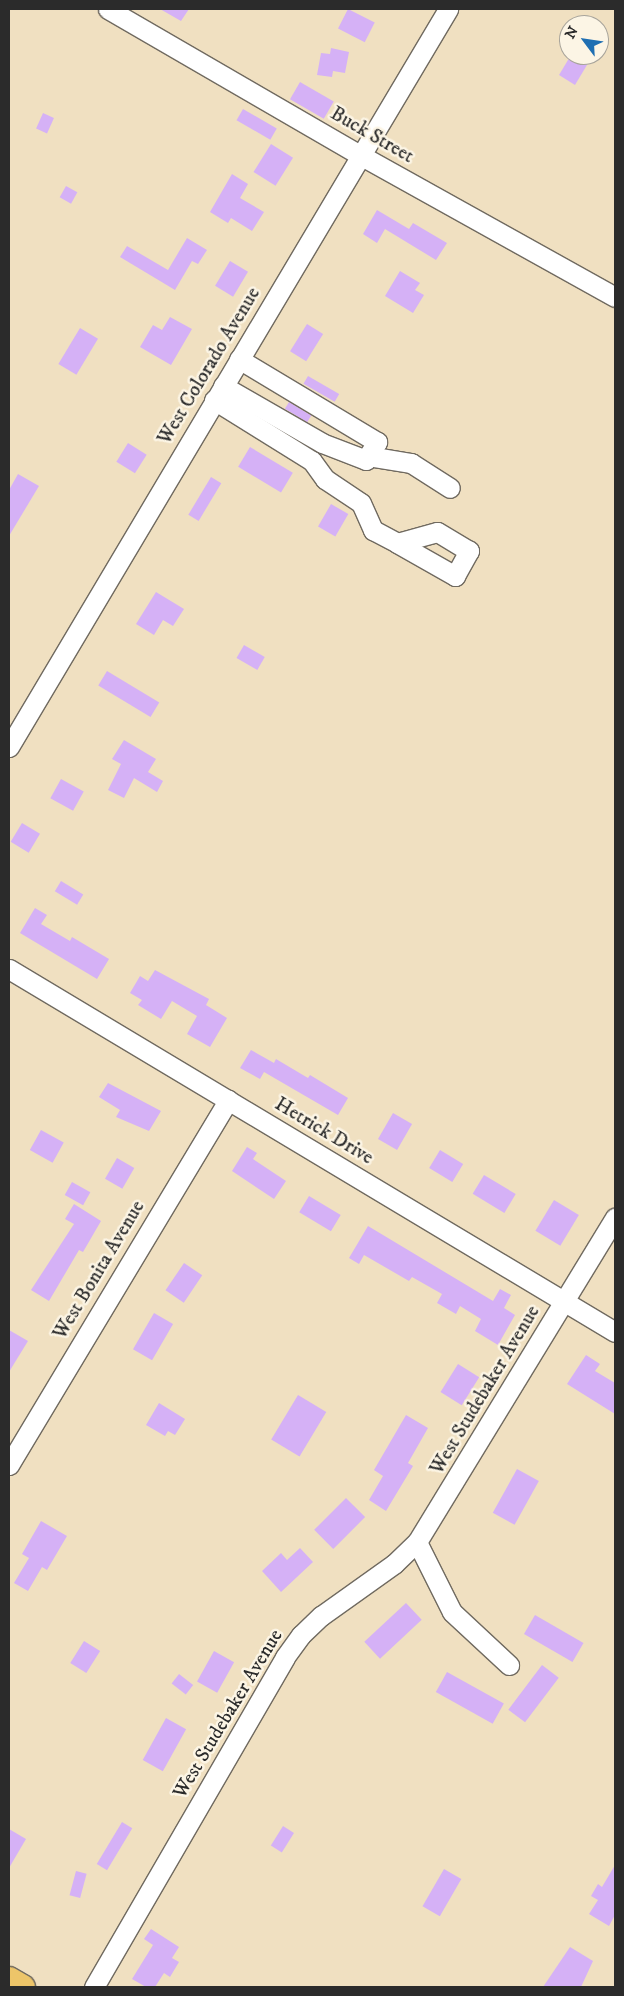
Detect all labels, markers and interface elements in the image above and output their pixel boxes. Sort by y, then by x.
north arrow [559,15,609,65]
text: N [561,23,583,42]
street label: Buck Street [326,101,418,169]
street label: West Colorado Avenue [153,283,265,449]
street label: Hetrick Drive [270,1092,378,1170]
street label: West Bonita Avenue [48,1196,150,1344]
street label: West Studebaker Avenue [425,1301,545,1479]
street label: West Studebaker Avenue [168,1625,288,1803]

